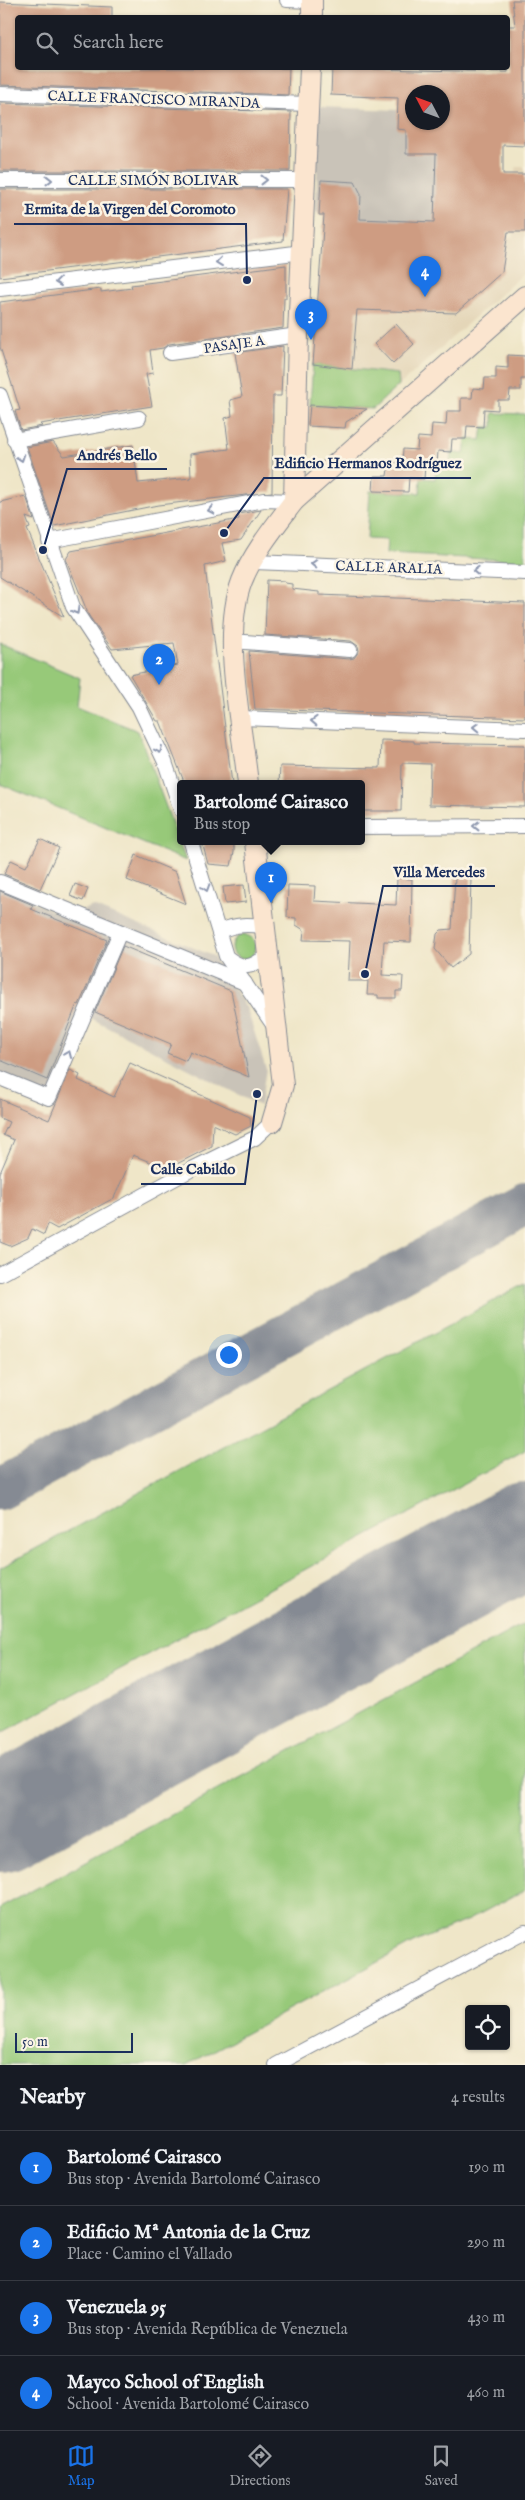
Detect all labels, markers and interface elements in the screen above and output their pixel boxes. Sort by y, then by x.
search box [15,15,510,70]
icon: search [33,29,61,57]
text: Search here [73,31,164,55]
north arrow [405,85,450,130]
street label: CALLE FRANCISCO MIRANDA [47,87,261,113]
street label: CALLE SIMÓN BOLIVAR [68,171,238,190]
one-way arrow [45,175,53,185]
one-way arrow [260,175,268,185]
callout: Ermita de la Virgen del Coromoto [14,194,246,224]
text: Ermita de la Virgen del Coromoto [24,200,236,219]
one-way arrow [215,256,223,267]
pin: 4 [409,256,441,297]
one-way arrow [54,276,62,287]
pin: 3 [295,299,327,340]
street label: PASAJE A [202,332,266,358]
callout: Andrés Bello [67,439,167,469]
text: Andrés Bello [76,446,157,465]
callout: Edificio Hermanos Rodríguez [264,448,471,478]
one-way arrow [15,454,25,462]
text: Edificio Hermanos Rodríguez [274,454,462,473]
one-way arrow [206,505,215,515]
street label: CALLE ARALIA [335,557,443,579]
one-way arrow [310,559,318,569]
one-way arrow [472,566,480,577]
one-way arrow [69,605,79,614]
pin: 2 [143,644,175,685]
one-way arrow [310,716,318,726]
one-way arrow [472,722,480,732]
one-way arrow [153,745,163,754]
popup [177,780,365,845]
text: Bartolomé Cairasco [194,791,348,815]
text: Bus stop [194,815,250,835]
one-way arrow [472,821,480,831]
callout: Villa Mercedes [383,856,495,886]
pin: 1 [255,862,287,903]
text: Villa Mercedes [392,863,486,882]
one-way arrow [201,883,211,892]
one-way arrow [62,1050,73,1059]
callout: Calle Cabildo [141,1154,245,1184]
text: Calle Cabildo [151,1160,235,1179]
your location [216,1342,242,1368]
map controls [465,2005,510,2050]
button: locate [465,2005,510,2050]
scale bar [15,2030,132,2053]
text: 50 m [22,2033,48,2051]
text: Nearby [20,2084,85,2111]
text: 4 results [451,2088,505,2108]
text: Bartolomé Cairasco [67,2146,221,2170]
text: 1 [33,2158,39,2178]
text: 190 m [468,2158,505,2178]
text: Bus stop · Avenida Bartolomé Cairasco [67,2170,320,2190]
text: Edificio Mª Antonia de la Cruz [67,2221,310,2245]
text: 2 [32,2233,40,2253]
text: 290 m [467,2233,505,2253]
text: Place · Camino el Vallado [67,2245,232,2265]
text: Venezuela 95 [67,2296,166,2320]
text: 3 [33,2308,39,2328]
text: 430 m [467,2308,505,2328]
text: Bus stop · Avenida República de Venezuela [67,2320,348,2340]
text: Mayco School of English [67,2371,264,2395]
text: 4 [32,2383,40,2403]
text: 460 m [467,2383,505,2403]
text: School · Avenida Bartolomé Cairasco [67,2395,309,2415]
tab: Map [67,2442,95,2490]
tab: Directions [229,2442,290,2490]
tab: Saved [425,2442,458,2490]

